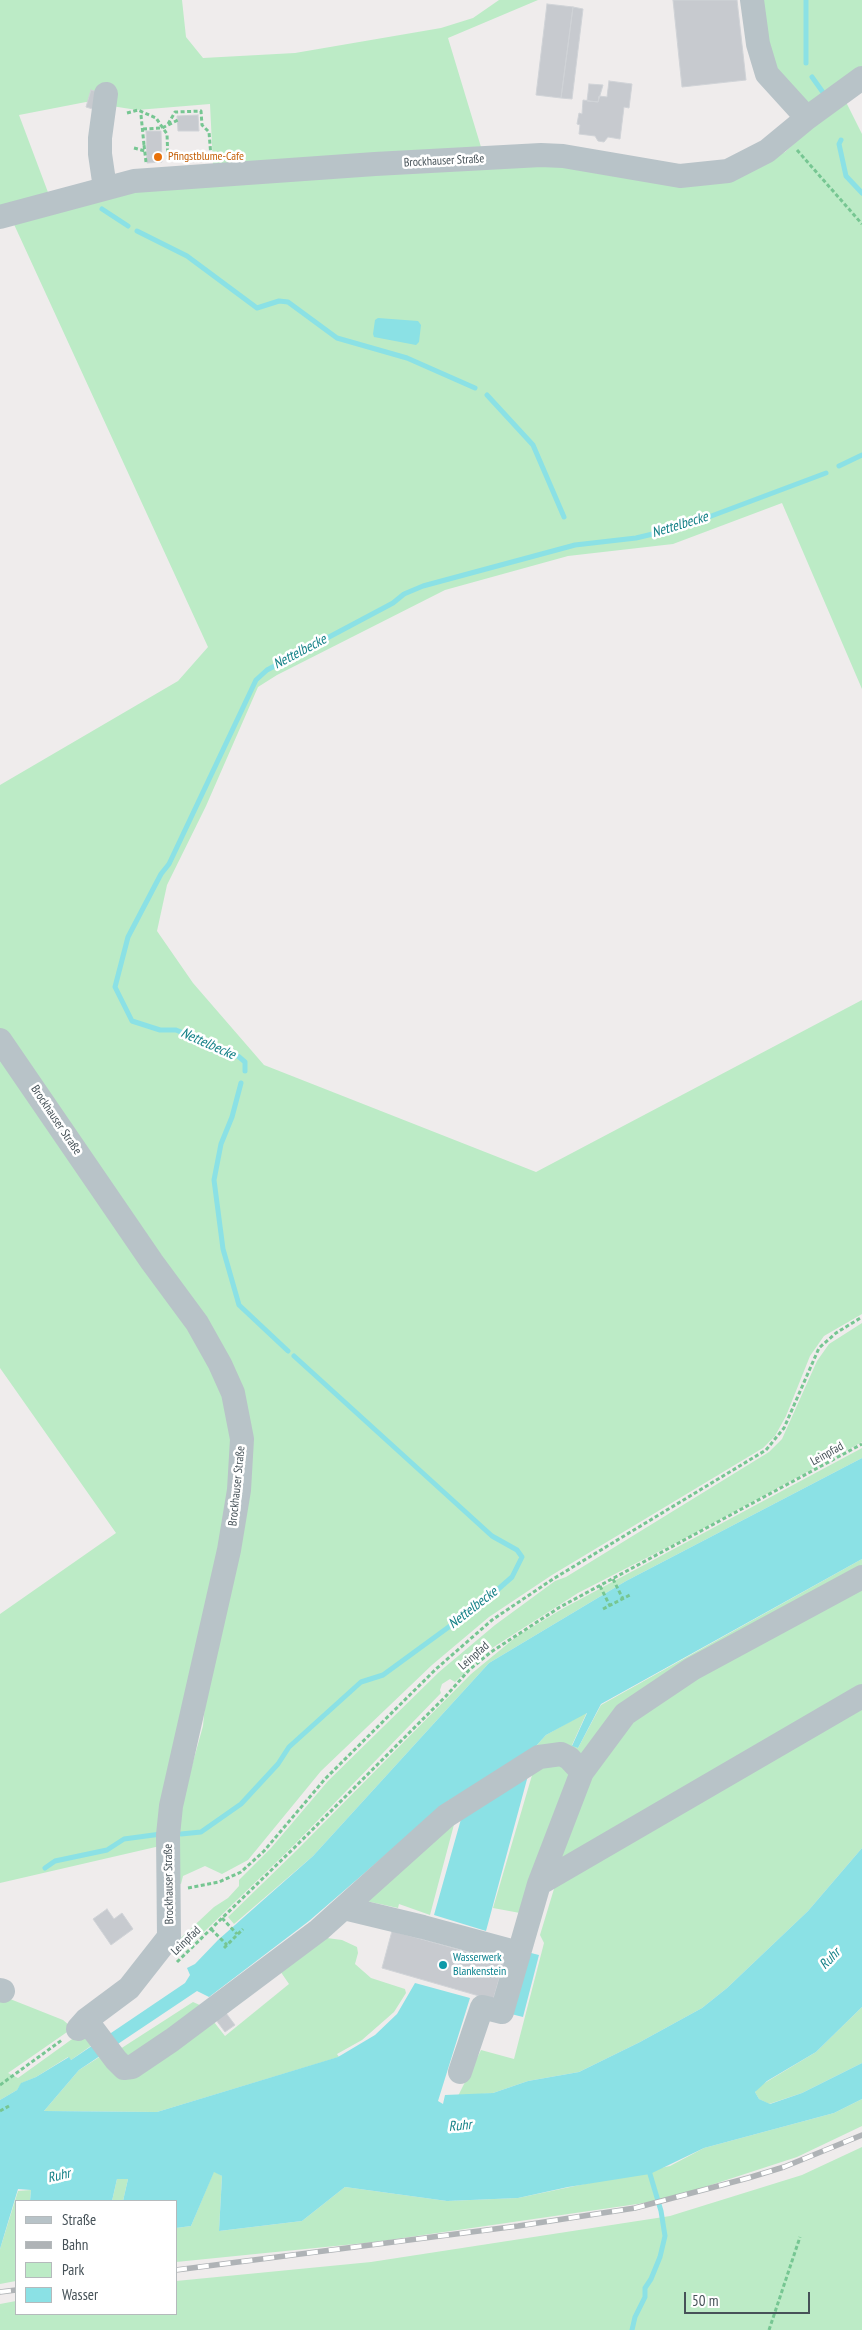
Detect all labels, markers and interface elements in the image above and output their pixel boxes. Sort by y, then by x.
place label: Pfingstblume-Cafe [168,150,244,164]
marker: Pfingstblume-Cafe [152,151,164,163]
street label: Brockhauser Straße [403,152,485,170]
water label: Nettelbecke [650,509,710,541]
water label: Nettelbecke [271,631,329,673]
water label: Nettelbecke [178,1025,238,1063]
street label: Brockhauser Straße [28,1083,84,1157]
street label: Leinpfad [808,1439,846,1469]
street label: Brockhauser Straße [226,1445,248,1527]
water label: Nettelbecke [445,1584,501,1632]
street label: Leinpfad [456,1639,492,1673]
street label: Brockhauser Straße [161,1844,177,1924]
street label: Leinpfad [168,1924,204,1958]
water label: Ruhr [816,1945,844,1973]
place label: Wasserwerk Blankenstein [453,1951,506,1979]
marker: Wasserwerk Blankenstein [437,1959,449,1971]
water label: Ruhr [448,2117,472,2135]
water label: Ruhr [46,2165,72,2187]
legend [15,2200,178,2315]
text: Straße [62,2210,96,2229]
text: Bahn [62,2235,88,2254]
text: Park [62,2260,84,2279]
scale bar [687,2282,813,2314]
text: Wasser [62,2285,98,2304]
text: 50 m [692,2291,718,2310]

